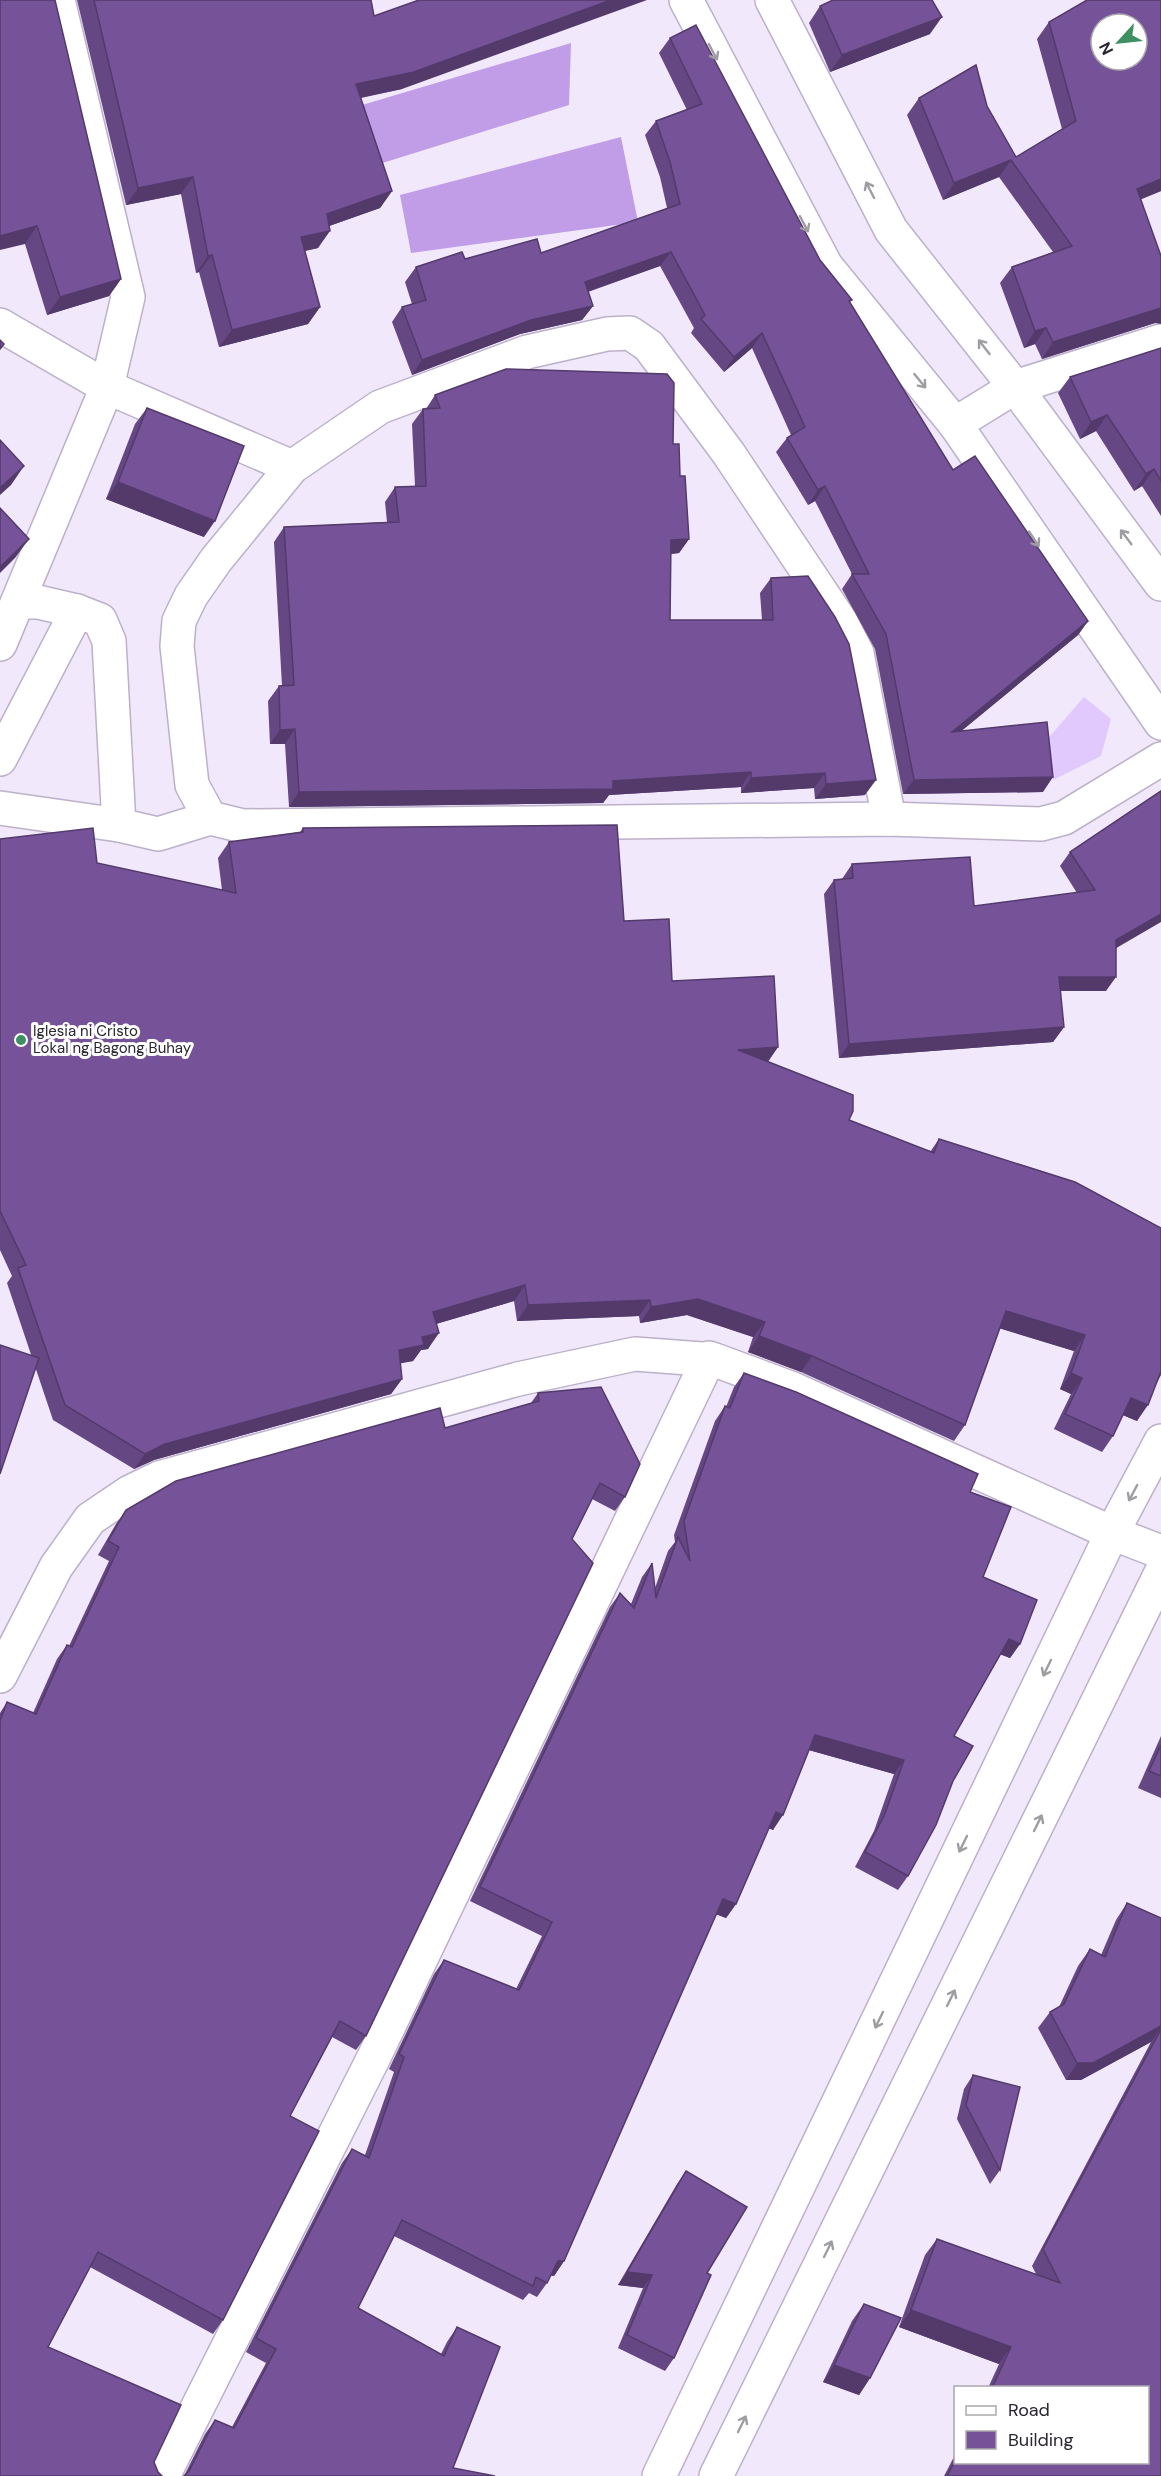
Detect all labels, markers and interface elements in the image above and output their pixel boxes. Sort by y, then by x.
north arrow [1089,12,1149,72]
text: N [1094,39,1118,59]
one-way arrow [707,43,719,60]
one-way arrow [864,181,875,199]
one-way arrow [799,215,810,233]
one-way arrow [977,340,990,356]
one-way arrow [913,372,926,388]
one-way arrow [1120,529,1132,545]
one-way arrow [1028,530,1040,546]
place label: Iglesia ni Cristo Lokal ng Bagong Buhay [33,1021,192,1058]
marker: Iglesia ni Cristo Lokal ng Bagong Buhay [14,1033,28,1047]
one-way arrow [1127,1484,1139,1501]
one-way arrow [1041,1658,1053,1676]
one-way arrow [1032,1815,1044,1833]
one-way arrow [957,1834,968,1852]
one-way arrow [946,1990,958,2008]
one-way arrow [872,2010,884,2028]
one-way arrow [823,2240,834,2258]
legend [954,2386,1149,2464]
text: Road [1008,2398,1050,2422]
one-way arrow [737,2415,748,2433]
text: Building [1008,2428,1073,2452]

